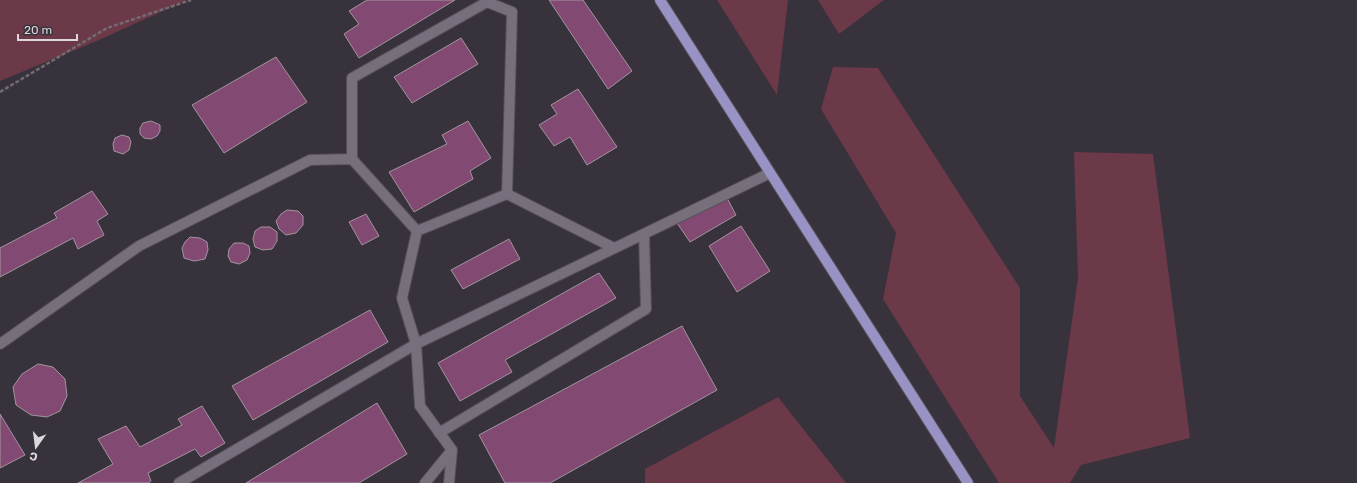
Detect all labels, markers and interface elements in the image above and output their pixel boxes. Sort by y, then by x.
scale bar [18,16,77,42]
text: 20 m [24,23,52,37]
north arrow [16,427,56,467]
text: С [28,449,39,463]

